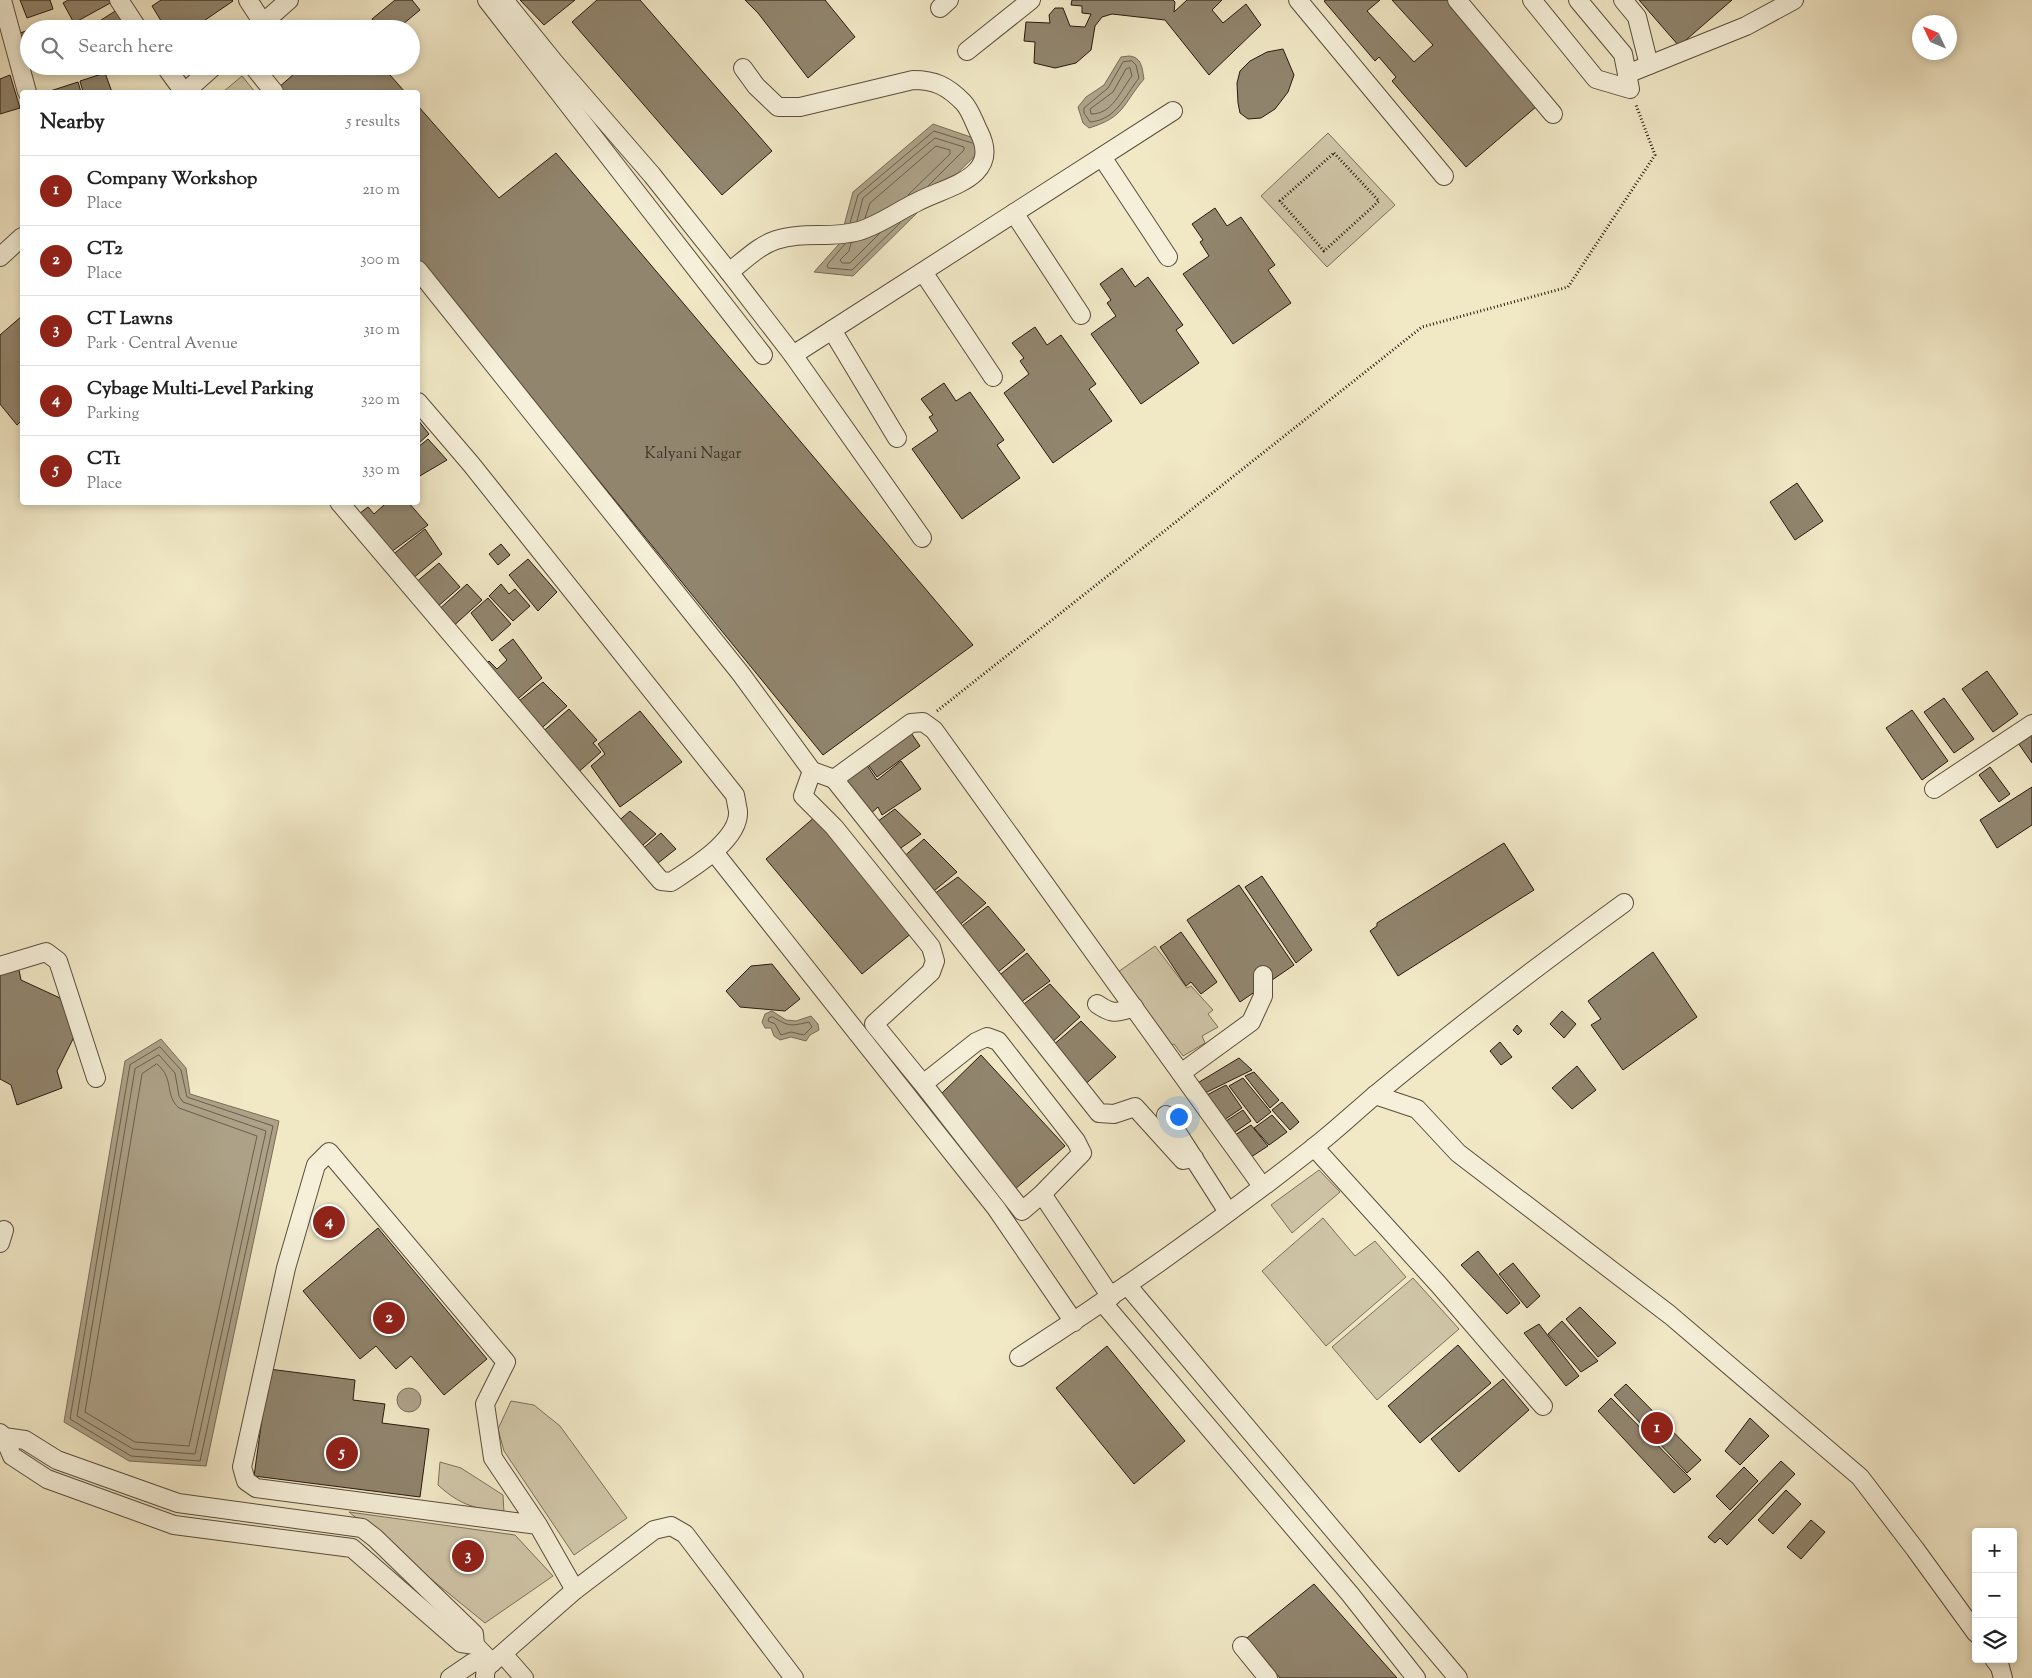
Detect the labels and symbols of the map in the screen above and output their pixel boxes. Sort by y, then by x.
north arrow [1912,15,1957,60]
house number: Kalyani Nagar [645,443,741,466]
your location [1166,1104,1192,1130]
pin: 4 [313,1203,345,1241]
pin: 2 [373,1299,405,1337]
pin: 1 [1641,1409,1673,1447]
pin: 5 [326,1434,358,1472]
pin: 3 [452,1537,484,1575]

